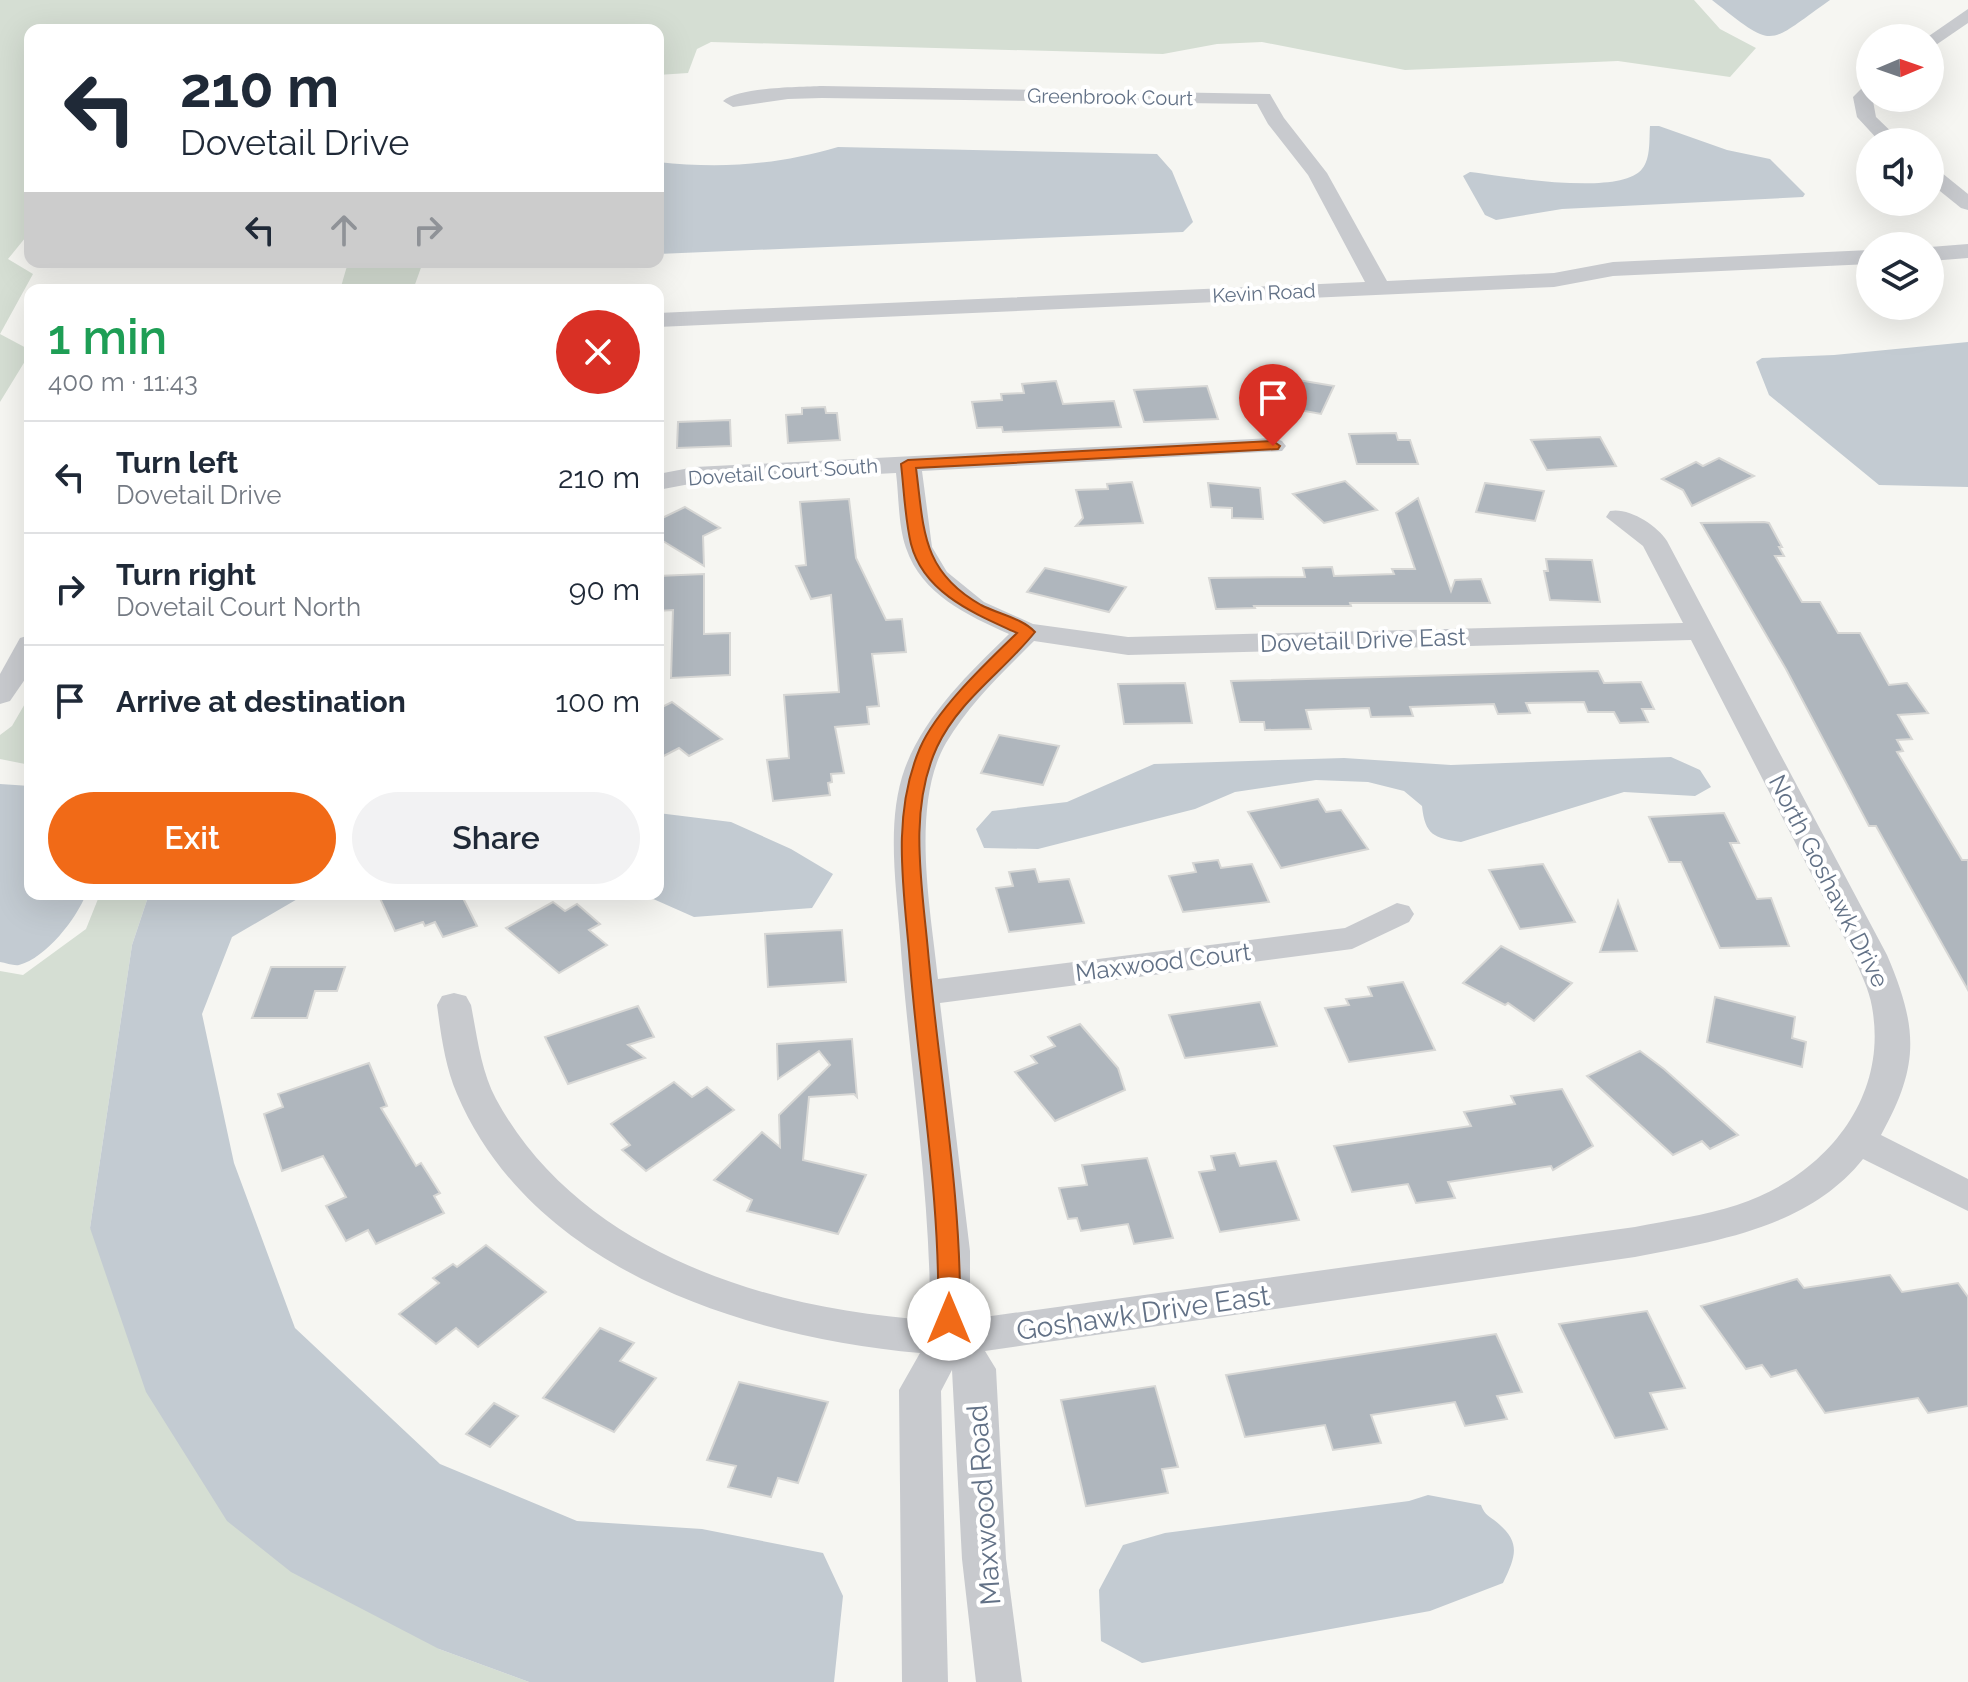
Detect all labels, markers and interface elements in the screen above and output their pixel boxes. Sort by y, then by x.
north arrow [1856,24,1944,112]
map controls [1856,24,1944,320]
text: 210 m [180,54,339,120]
icon: left [48,56,152,160]
street label: Greenbrook Court [1027,84,1193,110]
text: Dovetail Drive [180,121,409,163]
button: sound [1856,128,1944,216]
icon: left [238,208,282,252]
icon: ahead [322,208,366,252]
icon: right [406,208,450,252]
button: layers [1856,232,1944,320]
street label: Kevin Road [1212,278,1316,308]
text: 1 min [48,309,167,365]
button: close [556,310,640,394]
pin [1239,364,1307,446]
text: 400 m · 11:43 [48,367,198,397]
icon: arrive [1251,376,1295,420]
text: Turn left [116,445,238,480]
street label: Dovetail Court South [687,453,879,491]
icon: left [48,455,92,499]
text: 210 m [558,460,640,495]
text: Dovetail Drive [116,480,282,510]
text: Turn right [116,557,256,592]
icon: right [48,567,92,611]
text: 90 m [569,572,640,607]
text: Dovetail Court North [116,592,361,622]
street label: Dovetail Drive East [1259,622,1467,658]
icon: arrive [48,679,92,723]
text: Arrive at destination [116,684,406,719]
text: 100 m [555,684,640,719]
street label: North Goshawk Drive [1763,770,1895,992]
button: Exit [48,792,336,884]
button: Share [352,792,640,884]
street label: Maxwood Court [1074,937,1252,987]
position arrow [907,1277,991,1361]
street label: Goshawk Drive East [1014,1279,1272,1347]
street label: Maxwood Road [961,1404,1007,1606]

